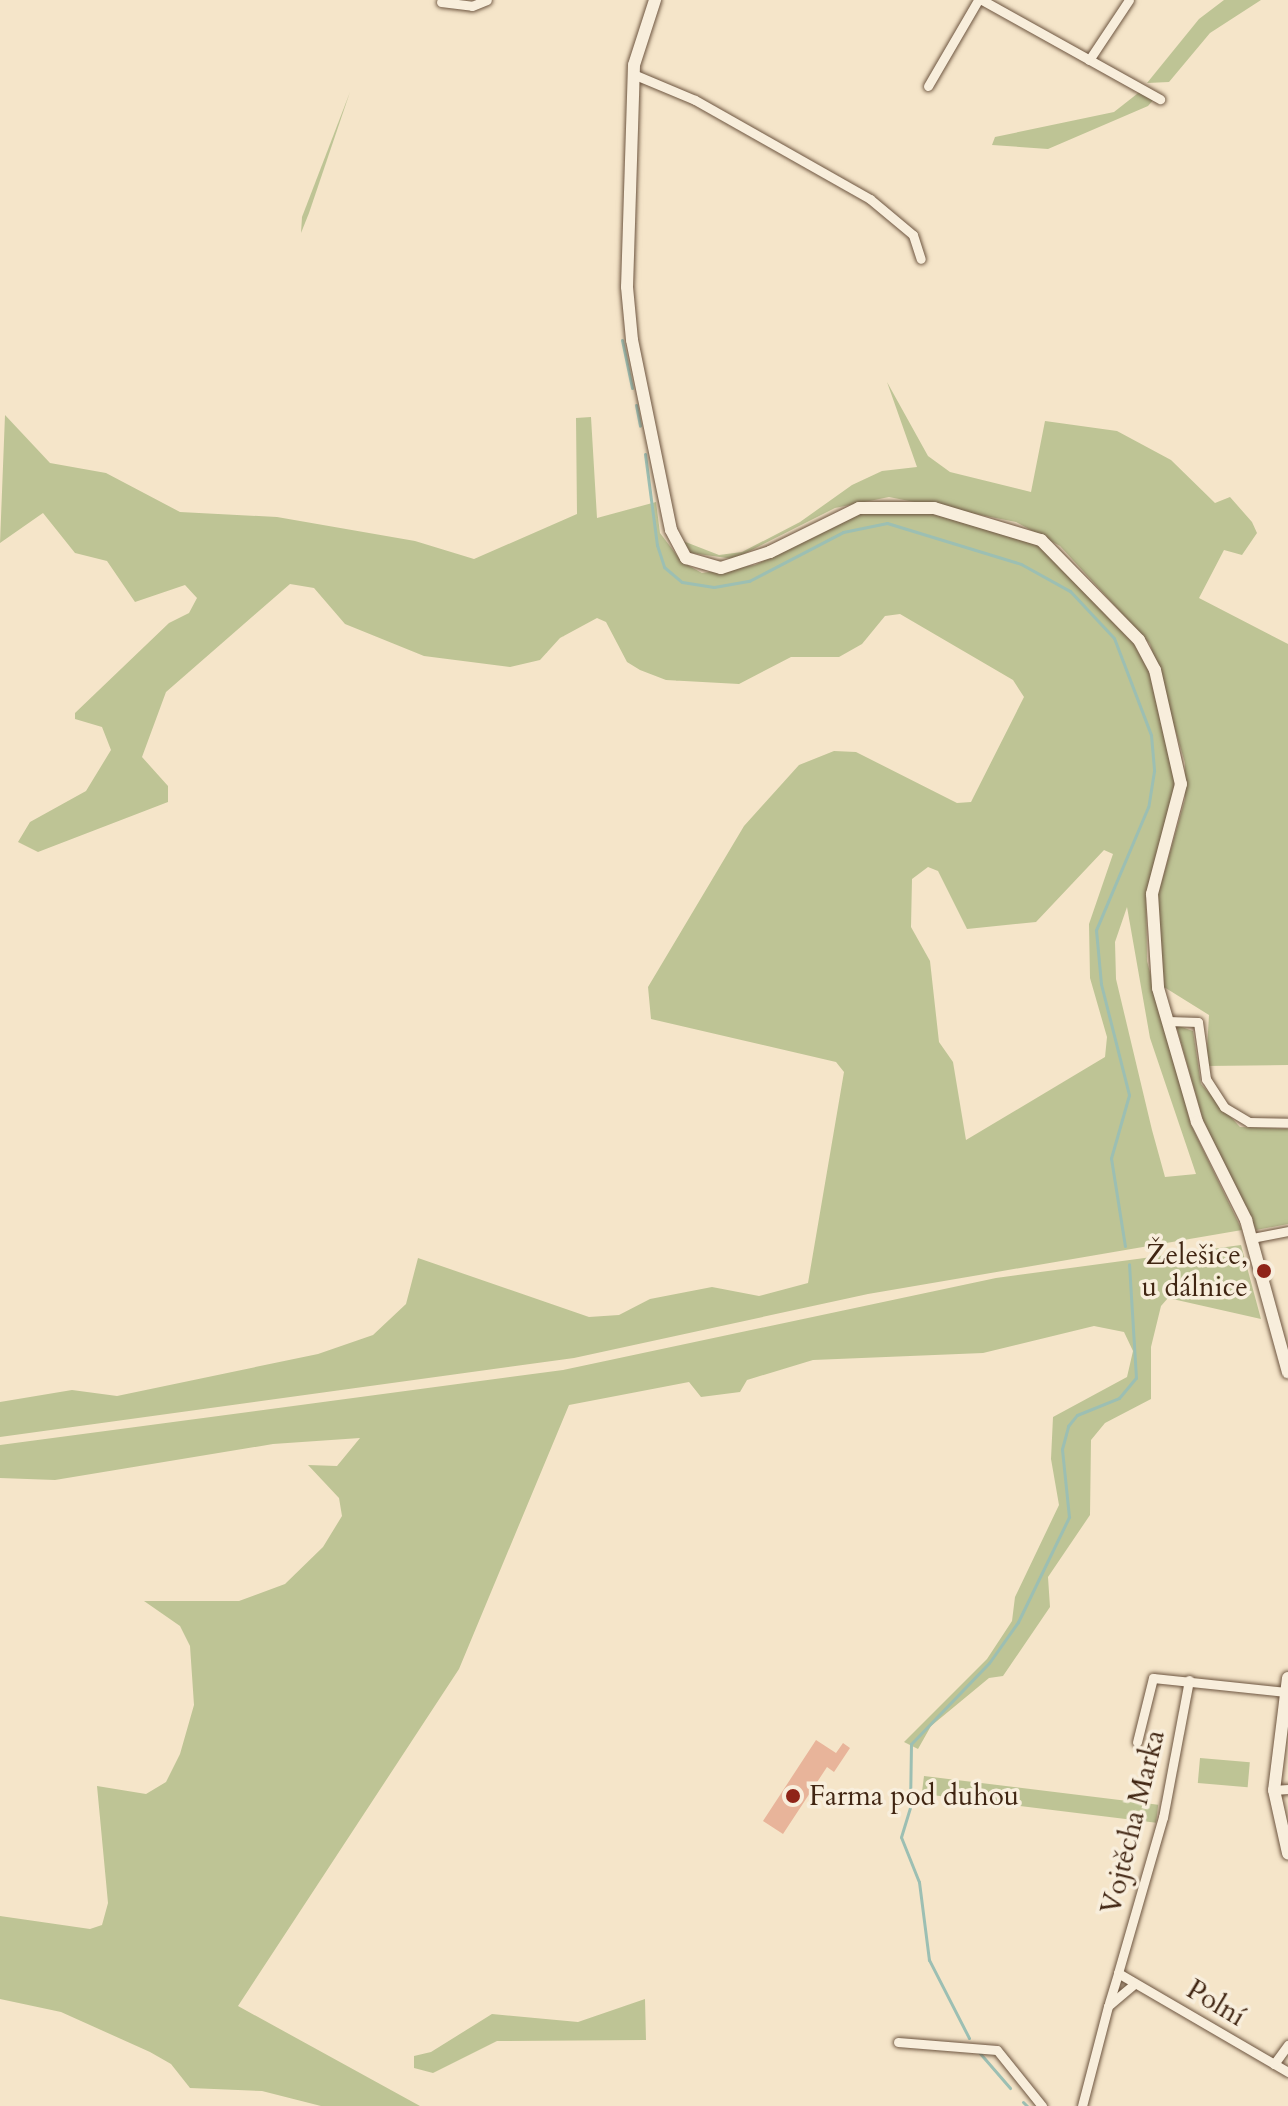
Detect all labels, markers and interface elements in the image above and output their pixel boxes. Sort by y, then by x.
place label: Želešice, u dálnice [1142,1238,1248,1304]
marker: Želešice, u dálnice [1255,1262,1273,1280]
street label: Vojtěcha Marka [1094,1726,1172,1918]
place label: Farma pod duhou [809,1779,1019,1813]
marker: Farma pod duhou [784,1787,802,1805]
street label: Polní [1181,1972,1251,2034]

